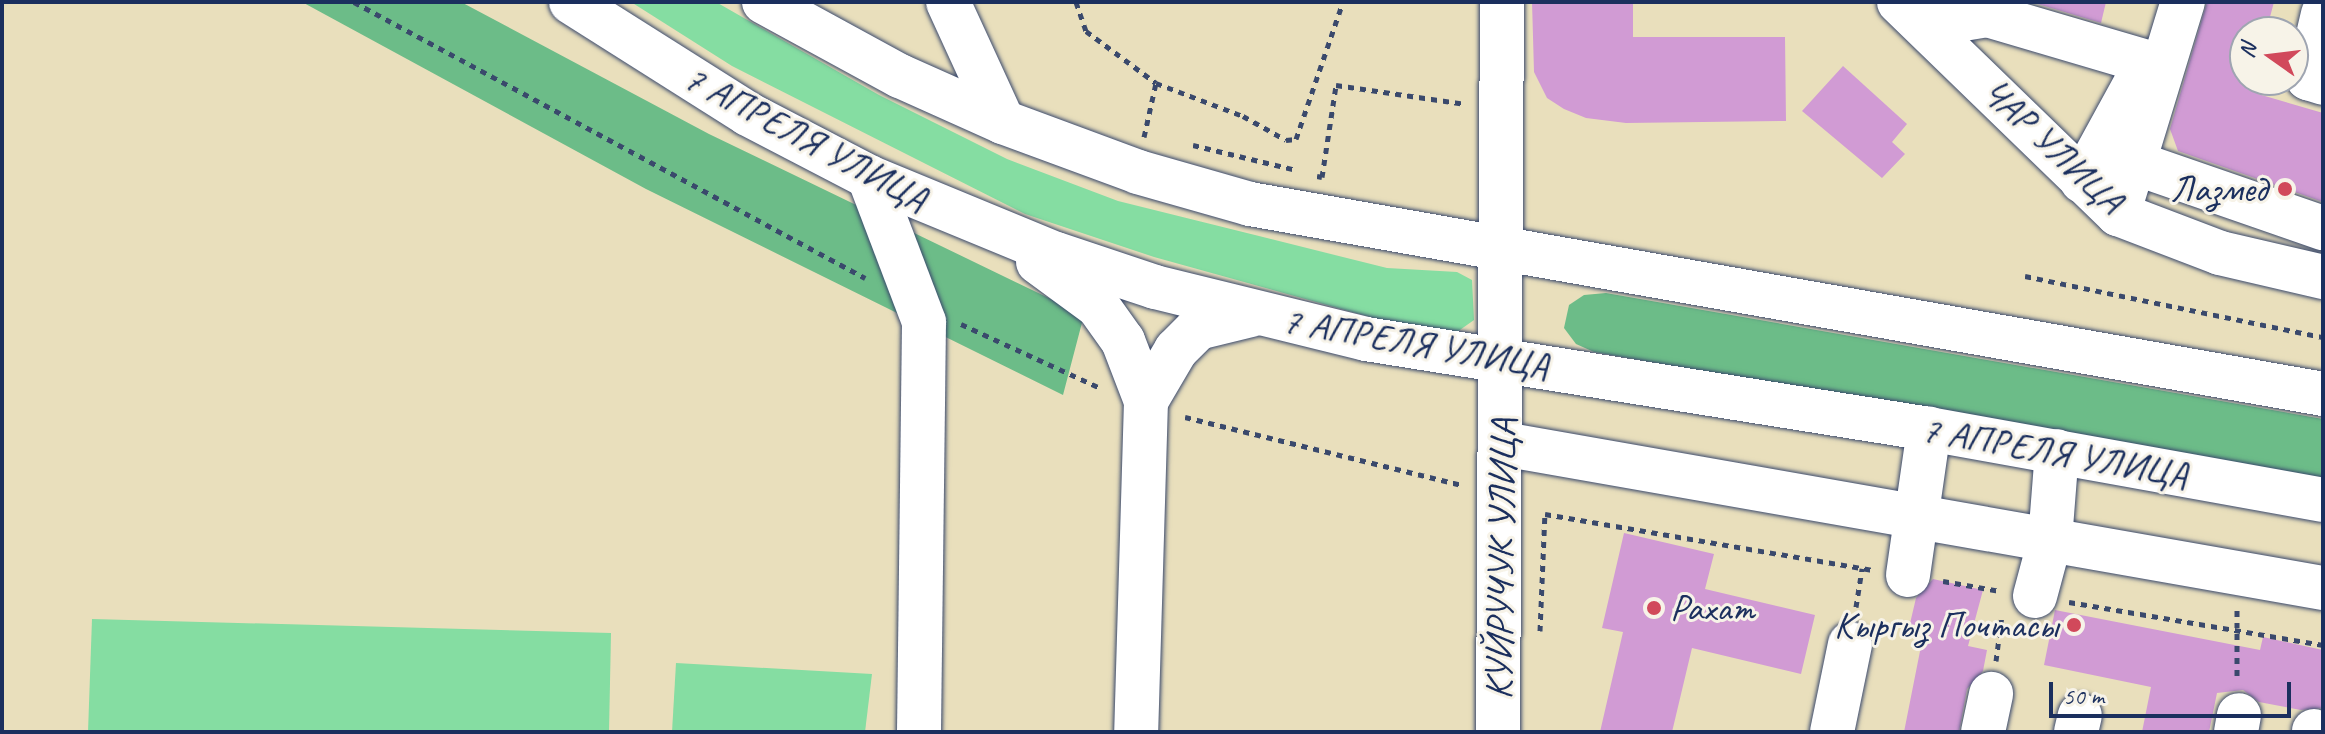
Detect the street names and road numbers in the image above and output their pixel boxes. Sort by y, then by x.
street label: 7 АПРЕЛЯ УЛИЦА [676,55,936,221]
street label: ЧАР УЛИЦА [1973,69,2133,223]
street label: 7 АПРЕЛЯ УЛИЦА [1279,297,1553,389]
street label: 7 АПРЕЛЯ УЛИЦА [1918,406,2192,498]
street label: КУЙРУЧУК УЛИЦА [1476,420,1526,698]

